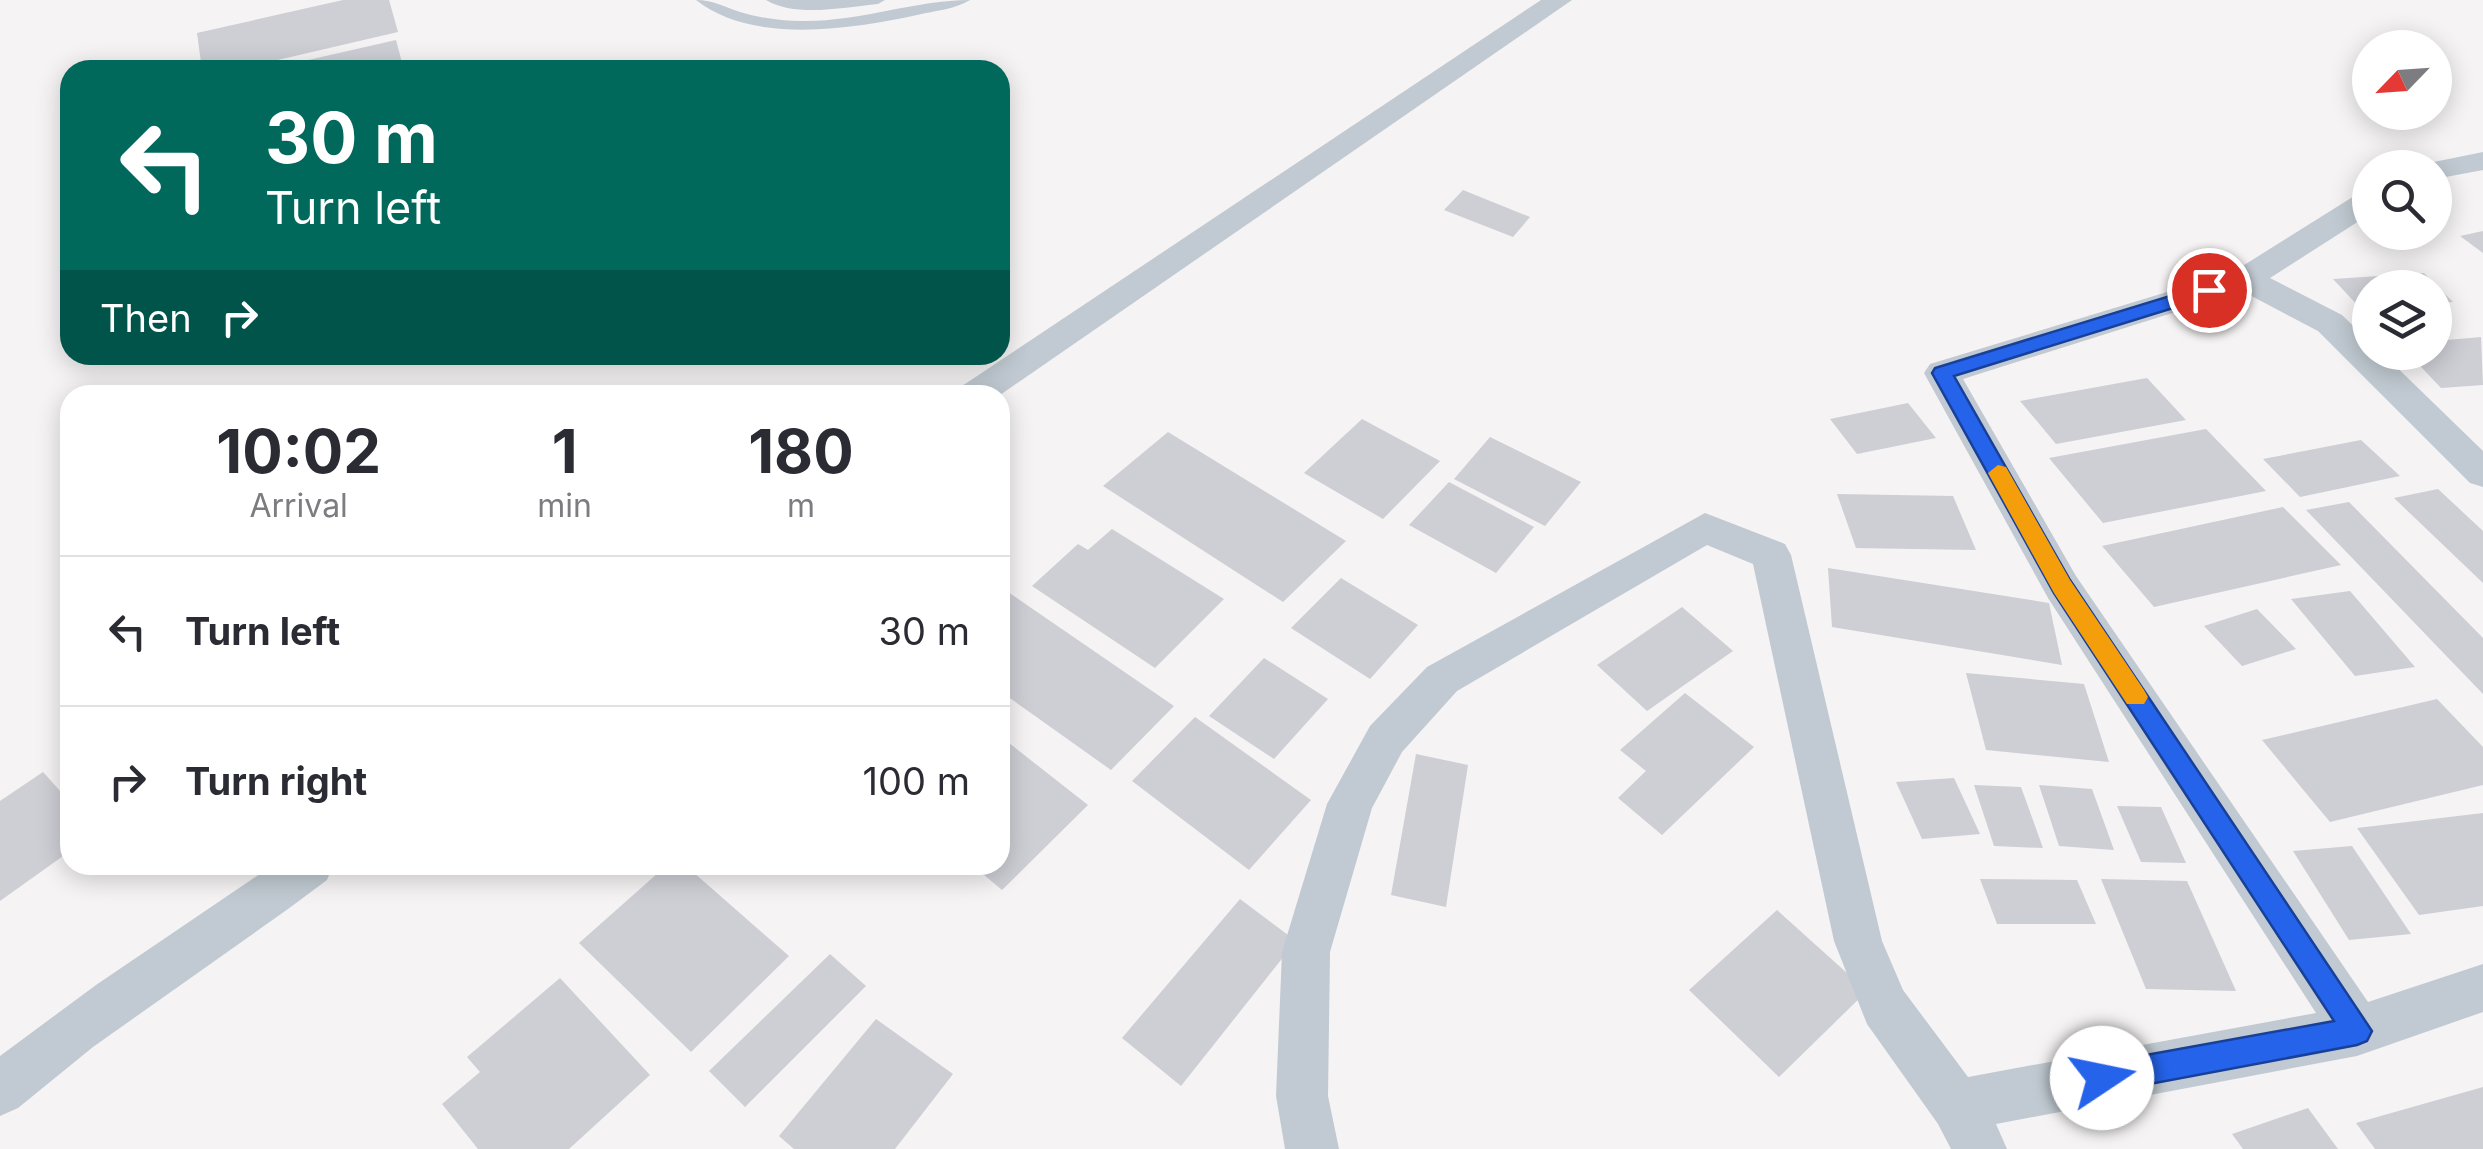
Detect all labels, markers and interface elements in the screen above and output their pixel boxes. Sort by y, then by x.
north arrow [2352,30,2452,130]
map controls [2352,30,2452,370]
text: 30 m [265,95,438,180]
icon: left [100,100,230,230]
button: search [2352,150,2452,250]
text: Turn left [265,180,441,235]
pin [2167,248,2252,333]
icon: arrive [2182,263,2237,318]
button: layers [2352,270,2452,370]
icon: right [212,290,267,345]
text: Then [100,295,192,341]
text: 10:02 [216,415,381,487]
text: 1 [552,415,578,487]
text: 180 [748,415,854,487]
text: Arrival [249,486,348,525]
text: min [537,486,592,525]
text: m [787,486,815,525]
icon: left [100,604,155,659]
text: Turn left [185,608,340,654]
text: 30 m [879,608,970,654]
icon: right [100,754,155,809]
text: Turn right [185,758,367,804]
text: 100 m [863,758,970,804]
position arrow [2050,1026,2154,1130]

